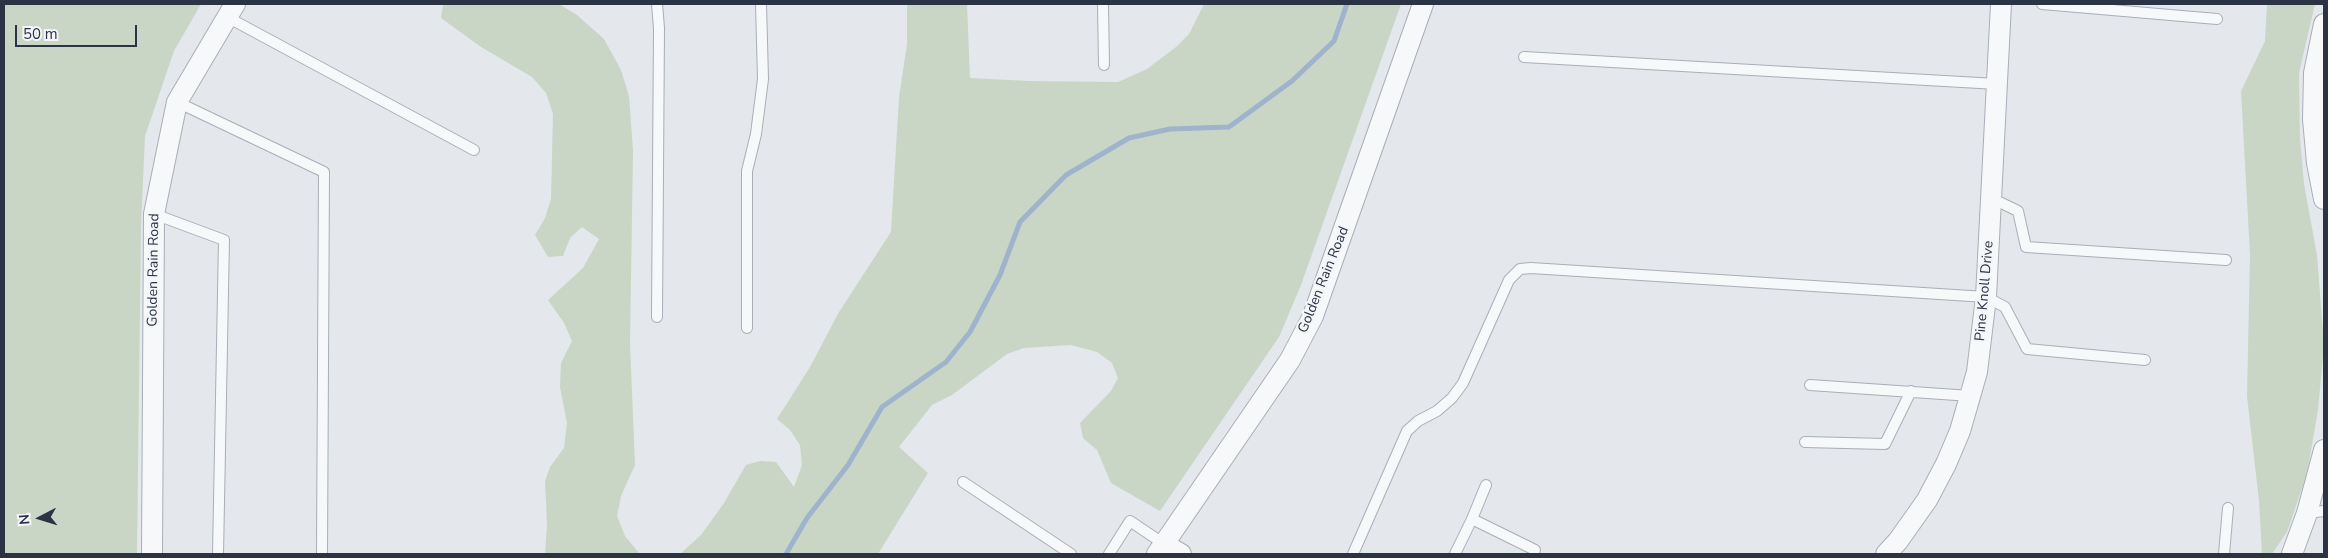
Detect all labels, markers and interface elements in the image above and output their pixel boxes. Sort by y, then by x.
scale bar [18,15,140,47]
text: 50 m [23,24,58,44]
street label: Golden Rain Road [145,213,163,327]
street label: Golden Rain Road [1295,224,1353,336]
street label: Pine Knoll Drive [1972,240,1998,342]
north arrow [15,493,65,543]
text: N [15,513,34,525]

